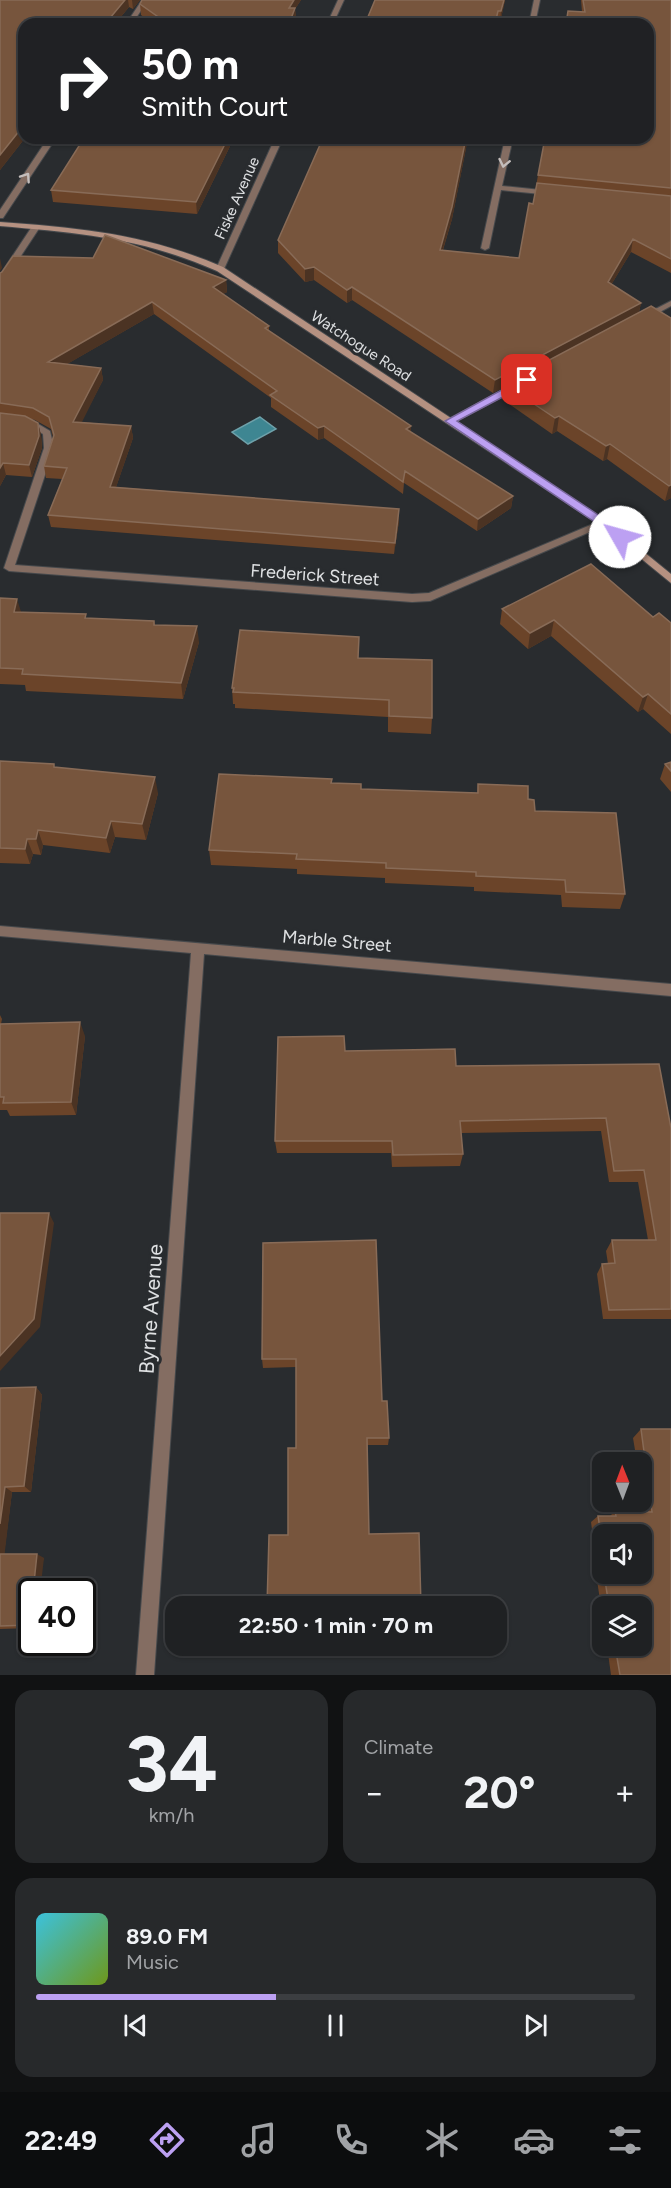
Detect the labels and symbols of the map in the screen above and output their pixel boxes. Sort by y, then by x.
street label: Fiske Avenue [211,154,263,242]
one-way arrow [498,158,511,168]
one-way arrow [19,173,30,184]
street label: Watchogue Road [308,307,414,385]
pin [501,354,552,405]
position arrow [588,505,652,569]
street label: Frederick Street [250,560,381,591]
street label: Marble Street [281,925,393,957]
street label: Byrne Avenue [133,1243,168,1375]
north arrow [592,1452,652,1512]
speed limit sign: 40 [18,1578,96,1656]

